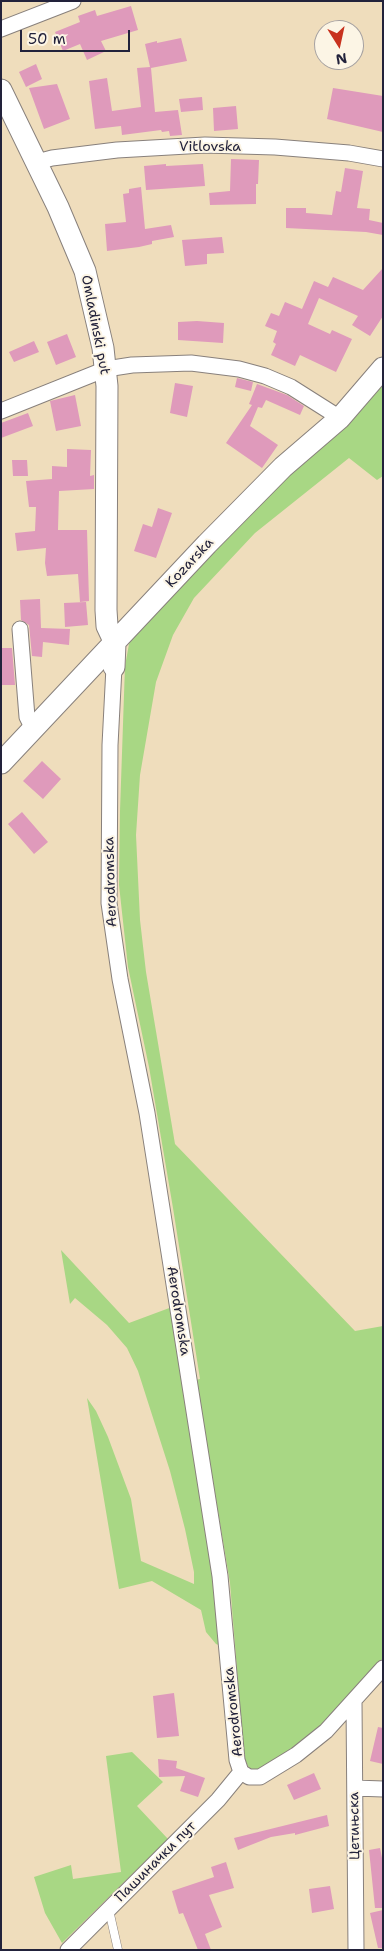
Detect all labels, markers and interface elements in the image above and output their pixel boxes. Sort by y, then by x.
scale bar [22,20,132,52]
north arrow [314,20,364,70]
text: 50 m [28,29,66,49]
text: N [334,49,348,69]
street label: Vitlovska [179,139,241,155]
street label: Omladinski put [77,274,113,376]
street label: Kozarska [163,535,217,591]
street label: Aerodromska [101,837,121,927]
street label: Aerodromska [163,1265,193,1357]
street label: Aerodromska [221,1666,247,1758]
street label: Цетињска [346,1792,364,1860]
street label: Пашиначки пут [112,1818,200,1906]

